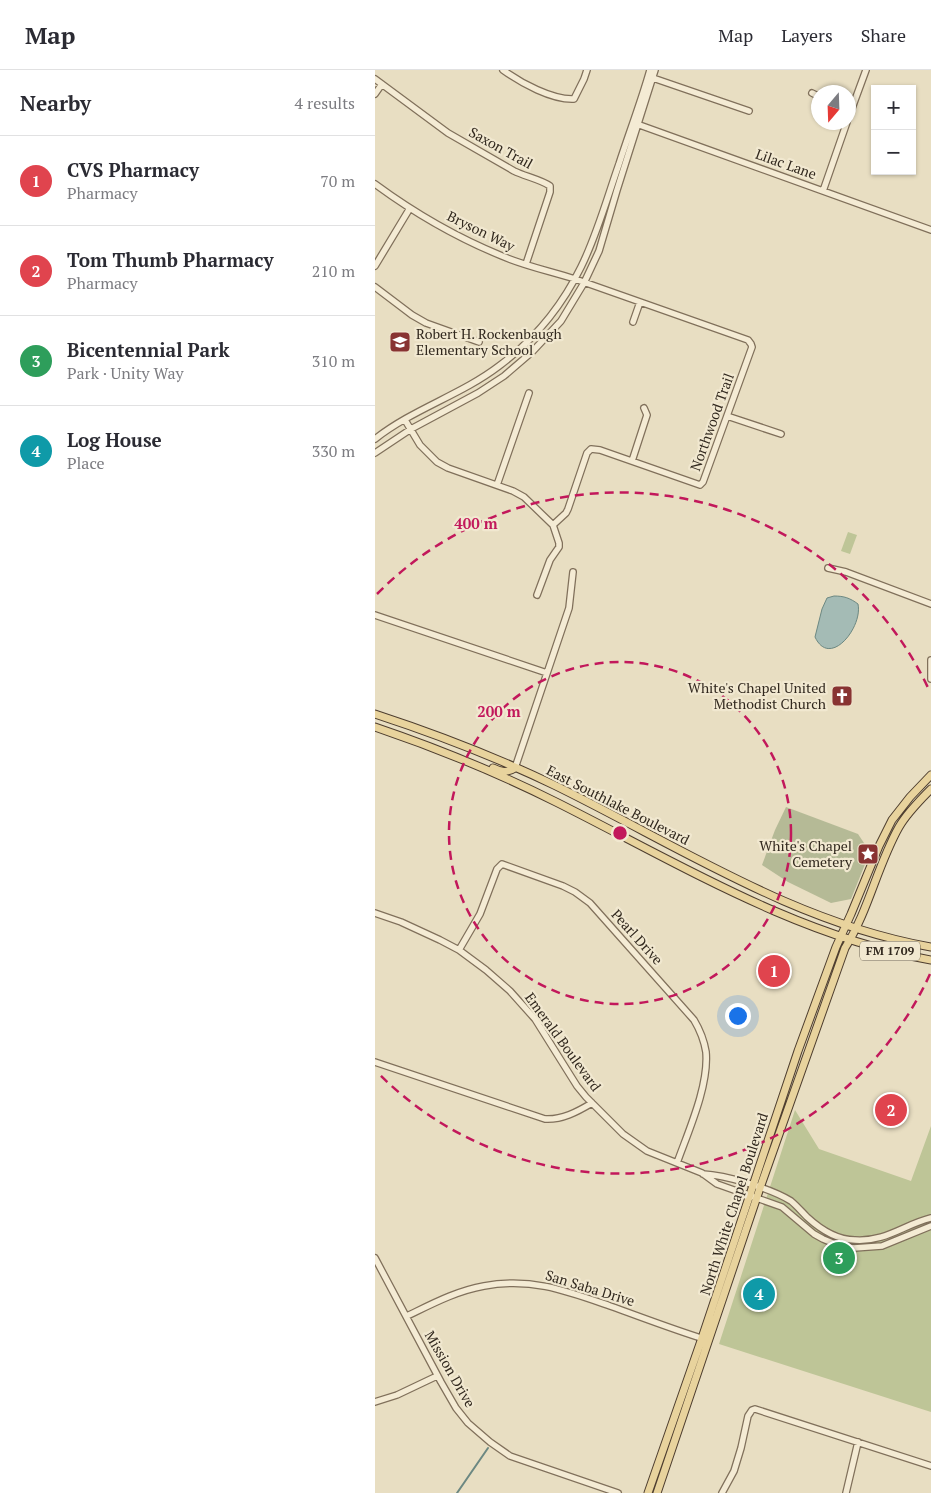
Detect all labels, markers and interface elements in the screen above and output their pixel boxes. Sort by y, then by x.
text: Map [25,19,75,51]
text: Map [718,23,753,47]
text: Layers [781,23,833,47]
text: Share [861,23,906,47]
north arrow [811,85,856,130]
map controls [871,85,916,175]
button: + [871,85,916,130]
text: Nearby [20,89,91,117]
text: 4 results [295,92,355,114]
street label: Saxon Trail [466,122,537,173]
button: − [871,130,916,175]
street label: Lilac Lane [753,144,819,183]
text: CVS Pharmacy [67,157,199,182]
text: 1 [31,170,41,192]
text: 70 m [320,170,355,192]
text: Pharmacy [67,182,138,204]
street label: Bryson Way [444,206,519,256]
text: Tom Thumb Pharmacy [67,247,274,272]
text: 2 [31,260,41,282]
text: 210 m [312,260,355,282]
text: Pharmacy [67,272,138,294]
place label: Robert H. Rockenbaugh Elementary School [416,324,562,359]
school or university icon: Robert H. Rockenbaugh Elementary School [388,330,412,354]
text: Bicentennial Park [67,337,229,362]
text: 3 [31,350,41,372]
text: 310 m [312,350,355,372]
text: Park · Unity Way [67,362,184,384]
street label: Northwood Trail [685,370,738,473]
text: Log House [67,427,162,452]
text: 4 [31,440,41,462]
text: 330 m [312,440,355,462]
text: Place [67,452,105,474]
text: 400 m [454,513,498,533]
place label: White's Chapel United Methodist Church [688,678,826,713]
church icon: White's Chapel United Methodist Church [830,684,854,708]
text: 200 m [477,701,521,721]
street label: East Southlake Boulevard [543,760,693,849]
centre of rings [611,824,629,842]
place label: White's Chapel Cemetery [759,836,853,871]
place icon: White's Chapel Cemetery [856,842,880,866]
street label: Pearl Drive [607,905,667,968]
road number: FM 1709 [860,941,920,960]
pin: 1 [758,952,790,990]
street label: Emerald Boulevard [521,988,606,1095]
your location [725,1003,751,1029]
pin: 2 [875,1091,907,1129]
street label: North White Chapel Boulevard [695,1110,772,1298]
pin: 3 [823,1239,855,1277]
street label: San Saba Drive [543,1265,637,1310]
pin: 4 [743,1275,775,1313]
street label: Mission Drive [421,1327,480,1411]

